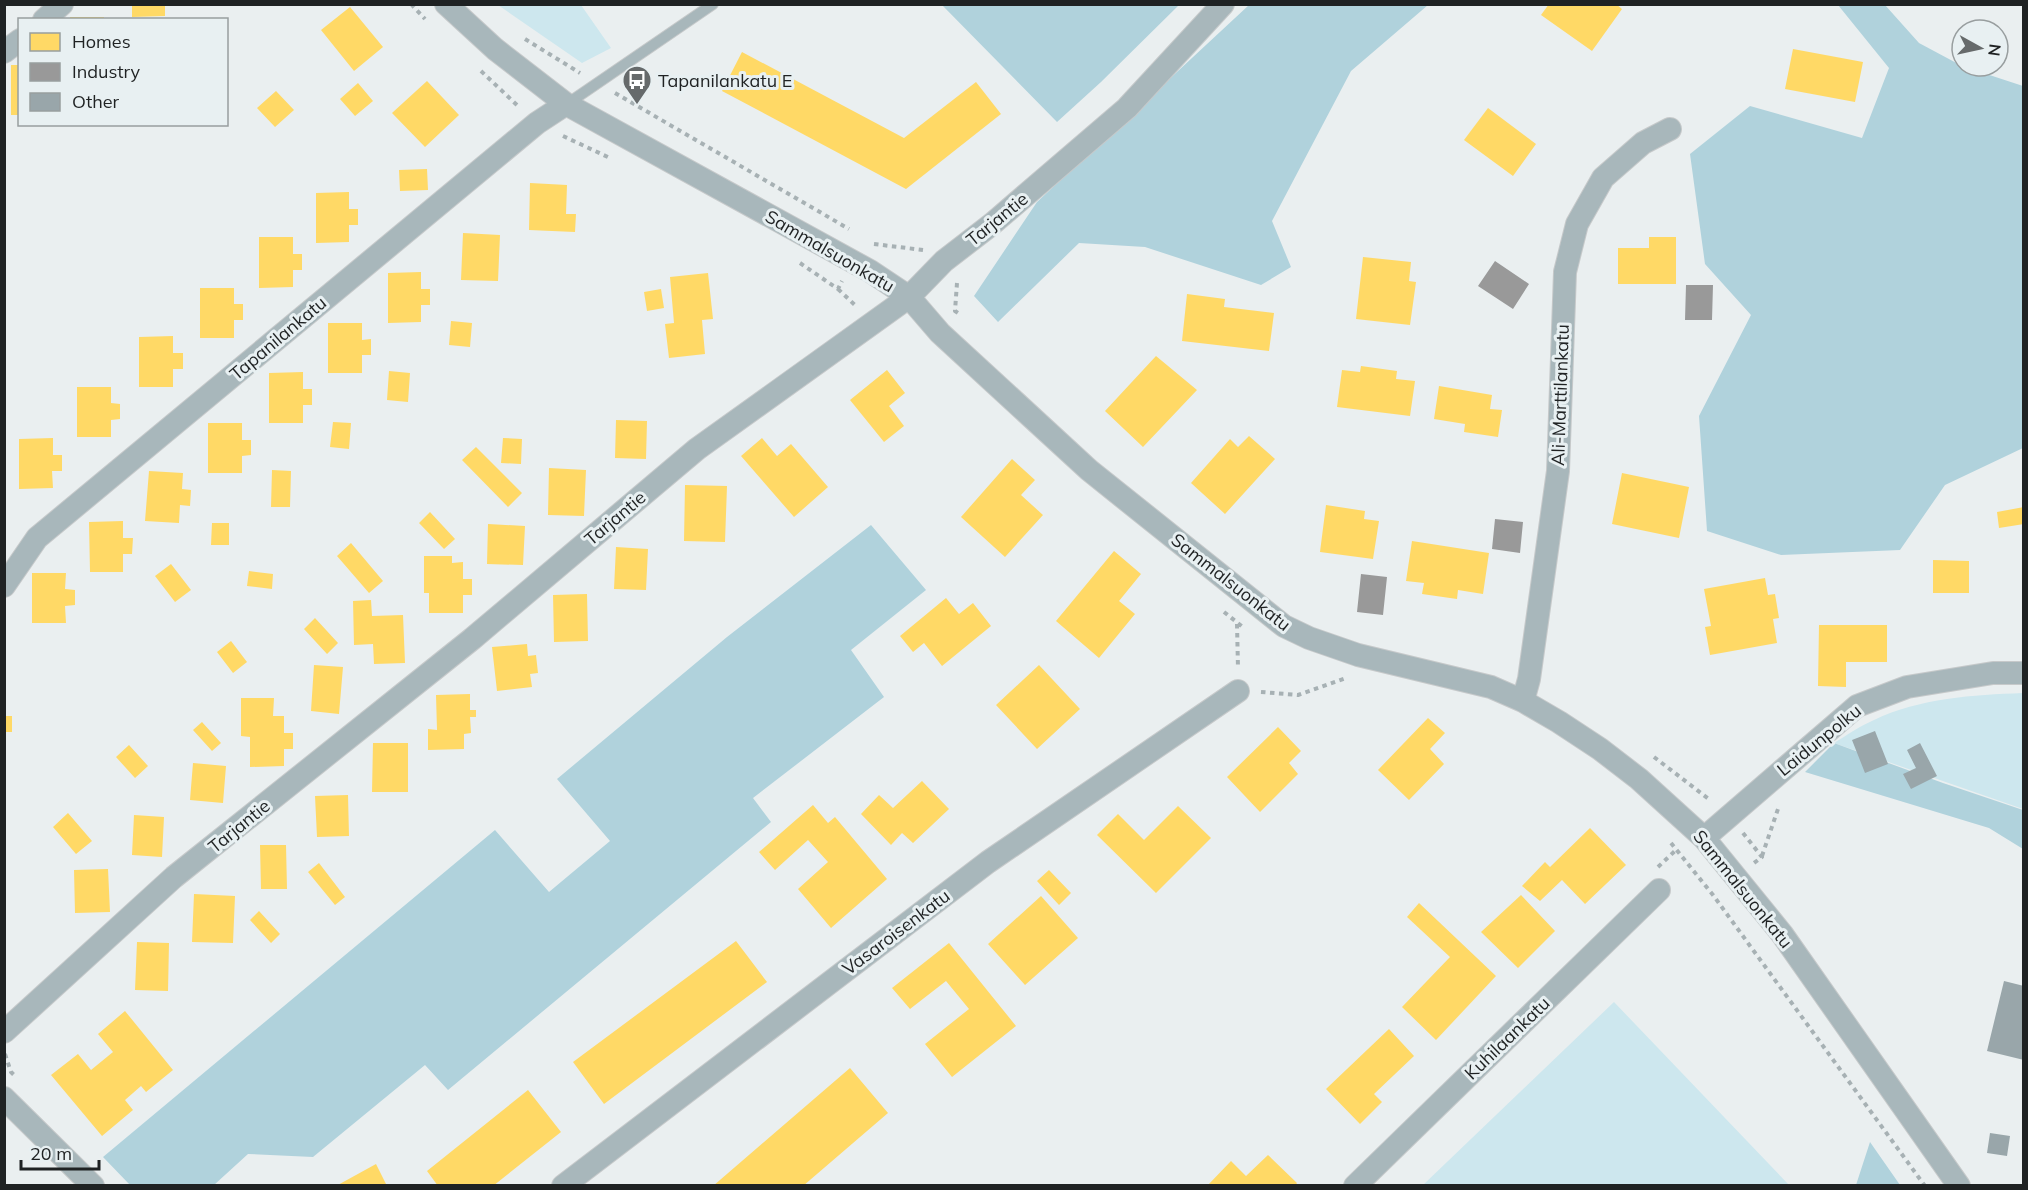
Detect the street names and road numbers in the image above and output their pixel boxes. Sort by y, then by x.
street label: Tarjantie [961,187,1033,251]
street label: Sammalsuonkatu [761,205,899,297]
street label: Tapanilankatu [225,291,331,385]
street label: Ali-Marttilankatu [1546,324,1574,466]
street label: Tarjantie [580,486,650,550]
street label: Sammalsuonkatu [1167,528,1295,636]
street label: Laidunpolku [1772,699,1866,781]
street label: Tarjantie [203,794,275,858]
street label: Sammalsuonkatu [1688,825,1798,953]
street label: Vasaroisenkatu [838,884,954,980]
street label: Kuhilaankatu [1460,992,1554,1084]

